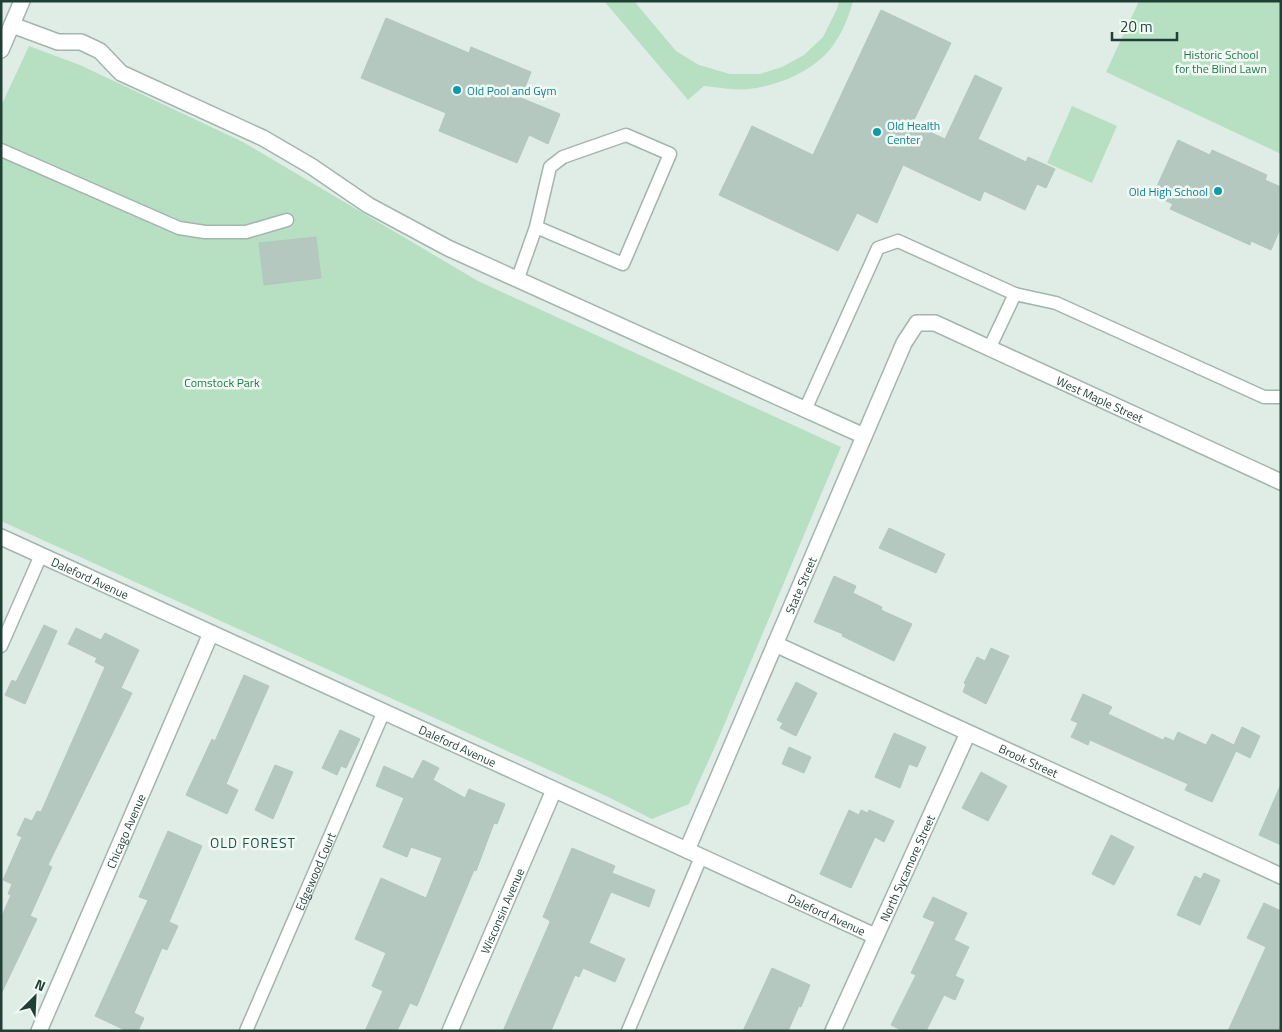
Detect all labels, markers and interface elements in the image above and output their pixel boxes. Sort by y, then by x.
scale bar [1112,10,1177,42]
text: 20 m [1120,15,1153,38]
park label: Historic School for the Blind Lawn [1175,45,1267,78]
place label: Old Pool and Gym [467,81,556,100]
marker: Old Pool and Gym [451,84,463,96]
place label: Old Health Center [887,116,940,149]
marker: Old Health Center [871,126,883,138]
place label: Old High School [1129,182,1208,201]
marker: Old High School [1212,185,1224,197]
street label: West Maple Street [1053,371,1147,427]
park label: Comstock Park [184,373,260,392]
street label: Daleford Avenue [48,552,132,604]
street label: State Street [780,553,821,617]
street label: Daleford Avenue [416,720,500,771]
street label: Brook Street [996,738,1062,782]
street label: Chicago Avenue [101,791,150,871]
street label: North Sycamore Street [874,811,940,924]
street label: Edgewood Court [290,828,340,913]
district label: OLD FOREST [210,832,296,853]
street label: Wisconsin Avenue [475,865,529,957]
street label: Daleford Avenue [785,888,869,940]
north arrow [10,972,60,1022]
text: N [32,973,49,996]

